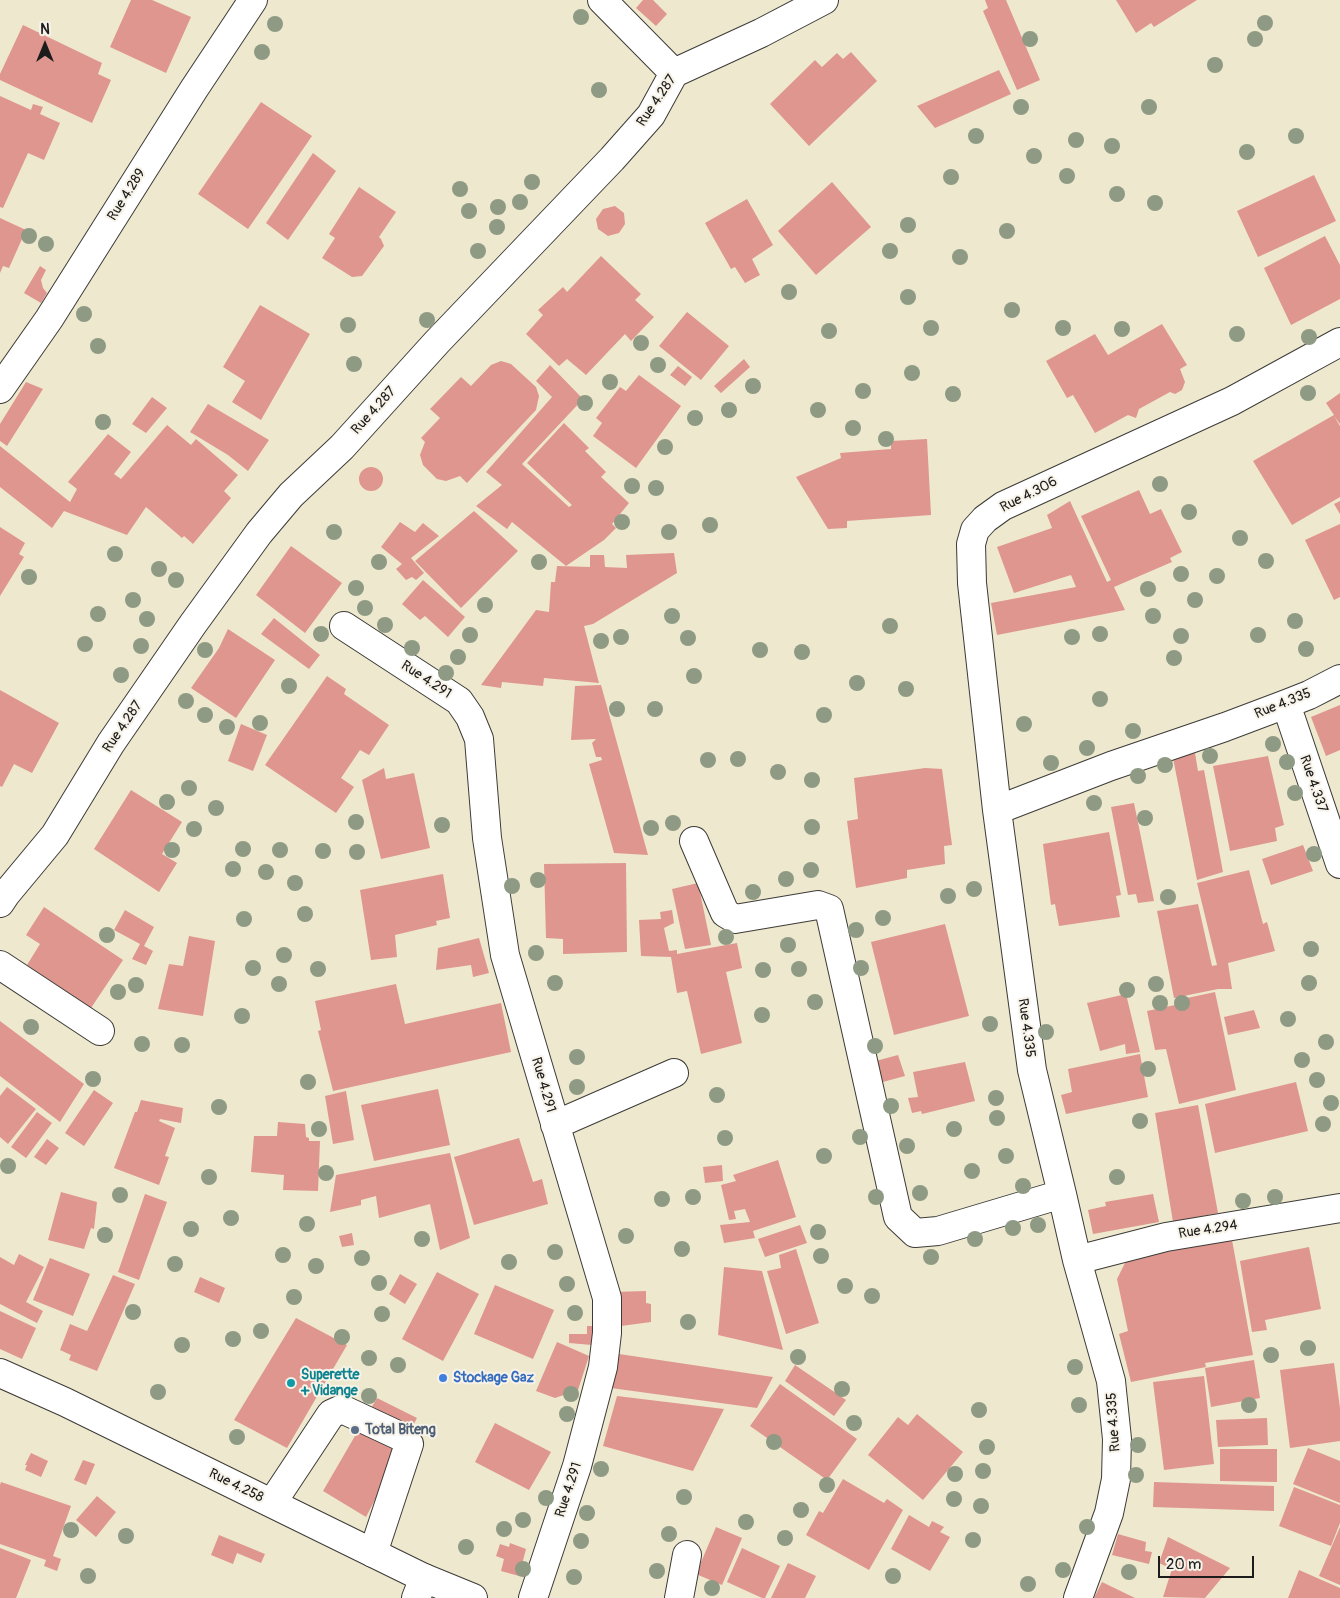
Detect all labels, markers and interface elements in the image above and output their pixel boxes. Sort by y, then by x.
north arrow [20,20,70,70]
text: N [40,21,50,38]
street label: Rue 4.287 [634,72,680,130]
street label: Rue 4.289 [104,166,150,224]
street label: Rue 4.287 [348,384,400,438]
street label: Rue 4.306 [998,473,1060,517]
street label: Rue 4.291 [398,657,454,703]
street label: Rue 4.335 [1252,685,1314,723]
street label: Rue 4.287 [100,698,146,756]
street label: Rue 4.337 [1295,753,1331,815]
street label: Rue 4.335 [1014,997,1038,1059]
street label: Rue 4.291 [527,1055,559,1115]
street label: Rue 4.294 [1177,1217,1239,1243]
place label: Superette + Vidange [301,1367,360,1400]
place label: Stockage Gaz [453,1370,534,1386]
marker: Stockage Gaz [437,1372,449,1384]
marker: Superette + Vidange [285,1377,297,1389]
street label: Rue 4.335 [1104,1392,1124,1452]
place label: Total Biteng [365,1422,436,1438]
marker: Total Biteng [349,1424,361,1436]
street label: Rue 4.291 [552,1460,586,1520]
street label: Rue 4.258 [206,1466,266,1506]
scale bar [1160,1546,1256,1578]
text: 20 m [1166,1555,1201,1574]

